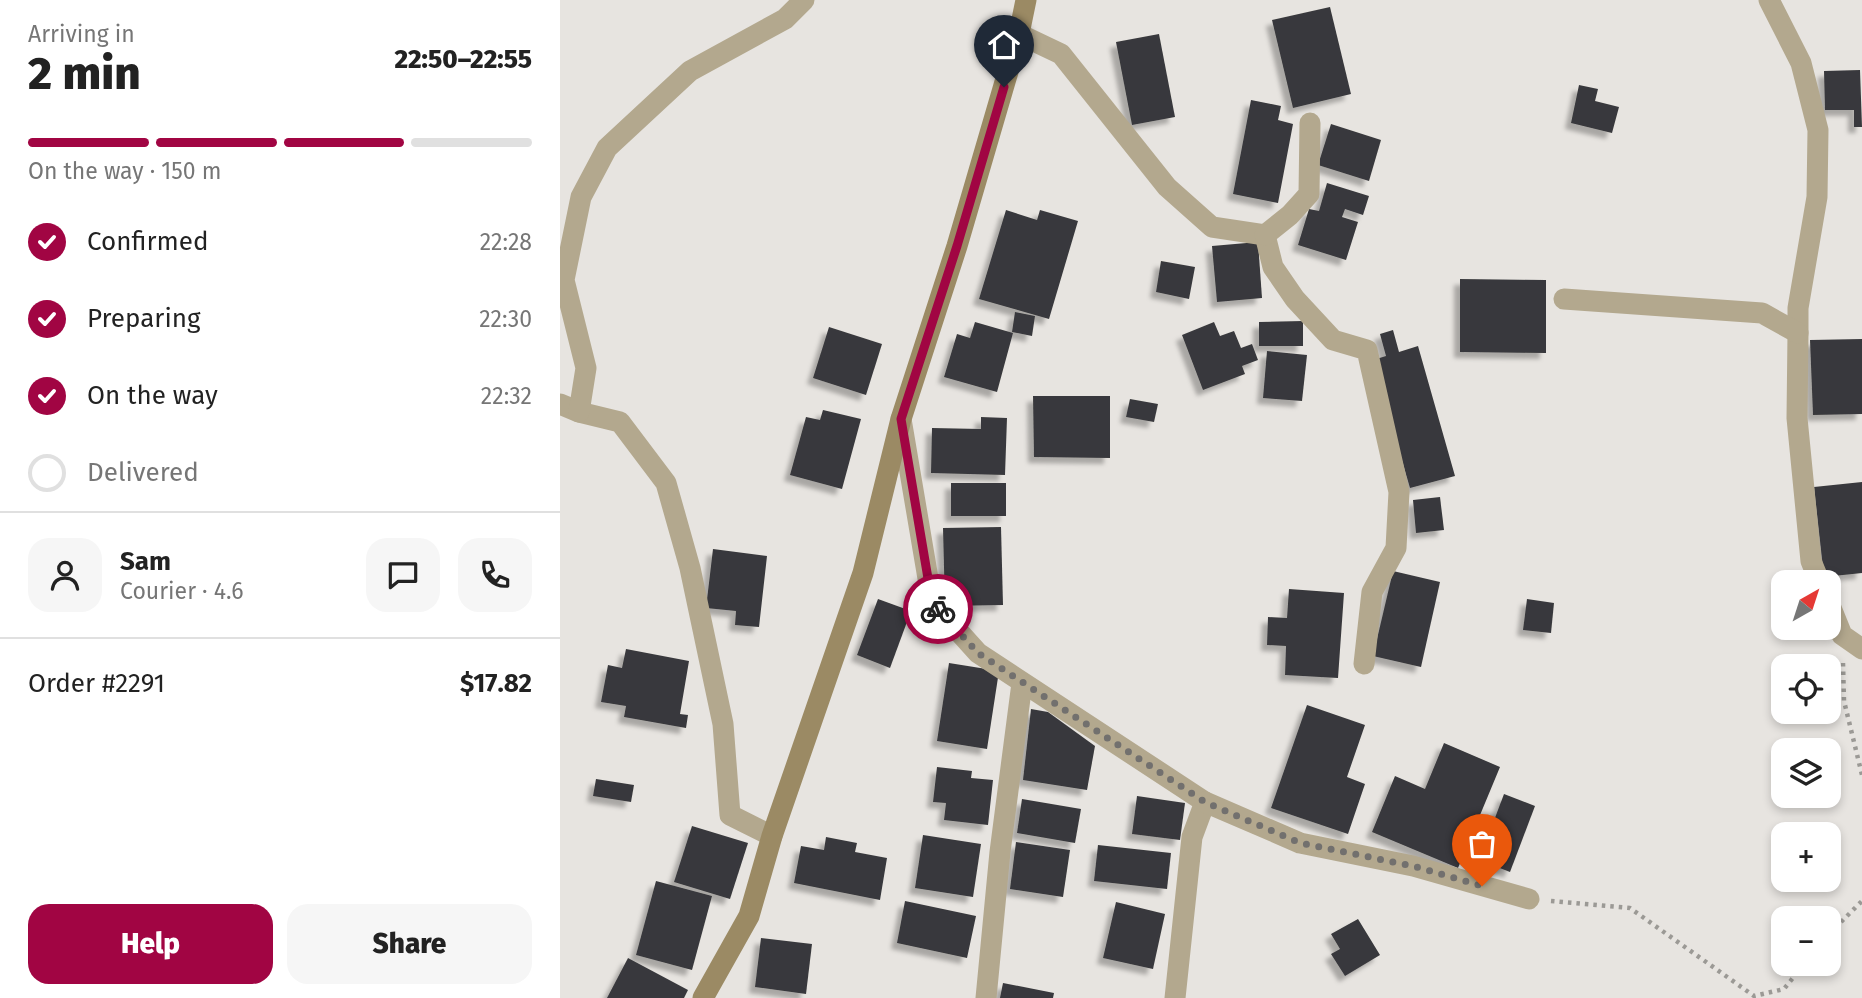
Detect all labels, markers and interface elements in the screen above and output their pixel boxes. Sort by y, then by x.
pin [974,15,1034,87]
text: Arriving in [28,20,135,48]
icon: home [985,26,1023,64]
text: 22:50–22:55 [394,44,532,75]
text: 2 min [28,46,141,101]
text: On the way · 150 m [28,157,221,185]
icon: check [28,223,66,261]
text: Confirmed [87,226,208,257]
text: 22:28 [480,228,532,256]
icon: check [28,300,66,338]
text: Preparing [87,303,200,334]
text: 22:30 [479,305,532,333]
icon: check [28,377,66,415]
text: On the way [87,380,218,411]
text: 22:32 [481,382,532,410]
text: Delivered [87,457,199,488]
button: person [28,538,102,612]
button: chat [366,538,440,612]
button: phone [458,538,532,612]
text: Sam [120,546,171,577]
north arrow [1771,570,1841,640]
map controls [1771,570,1841,976]
courier [903,574,973,644]
text: Courier · 4.6 [120,577,244,605]
icon: bike [919,590,957,628]
button: locate [1771,654,1841,724]
text: Order #2291 [28,668,165,699]
text: $17.82 [460,668,532,699]
button: layers [1771,738,1841,808]
pin [1452,814,1512,886]
button: + [1771,822,1841,892]
icon: bag [1463,825,1501,863]
button: Help [28,904,273,984]
button: Share [287,904,532,984]
button: − [1771,906,1841,976]

